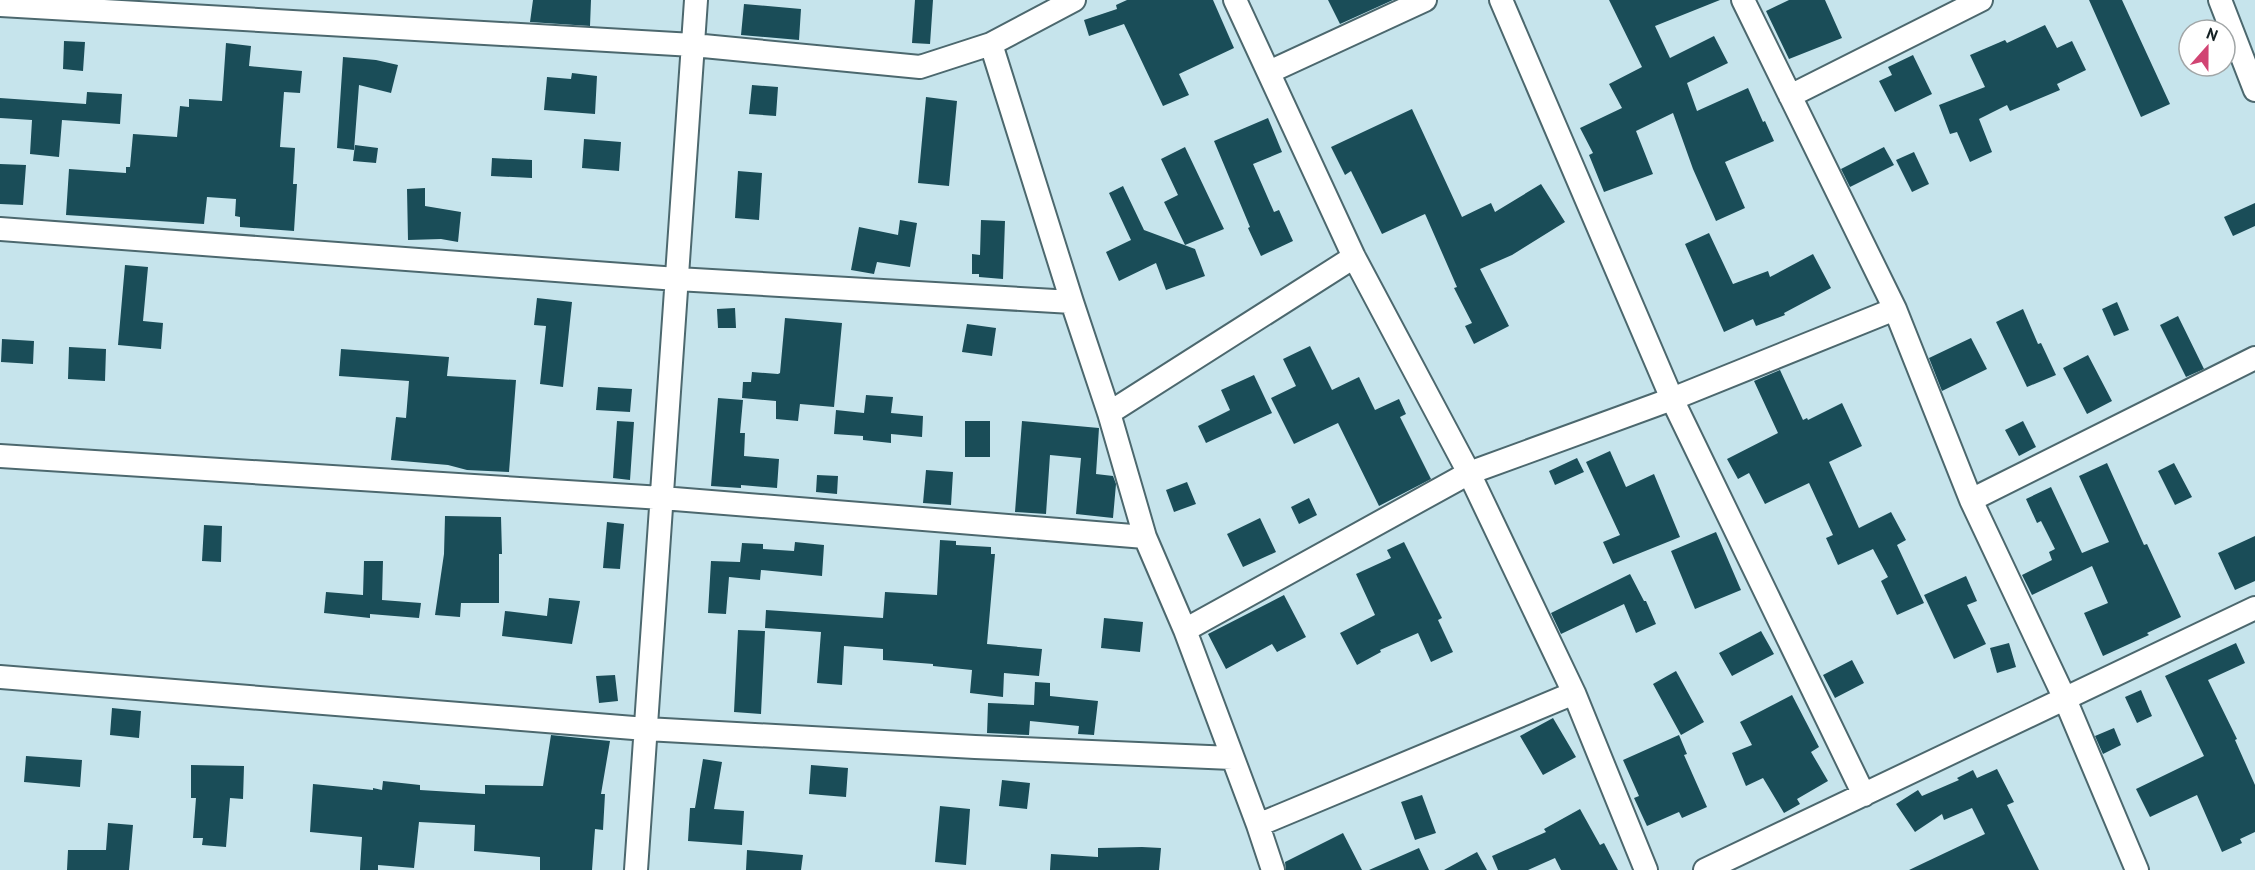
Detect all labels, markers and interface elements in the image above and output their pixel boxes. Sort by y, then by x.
north arrow [2177,18,2237,78]
text: N [2204,23,2221,45]

